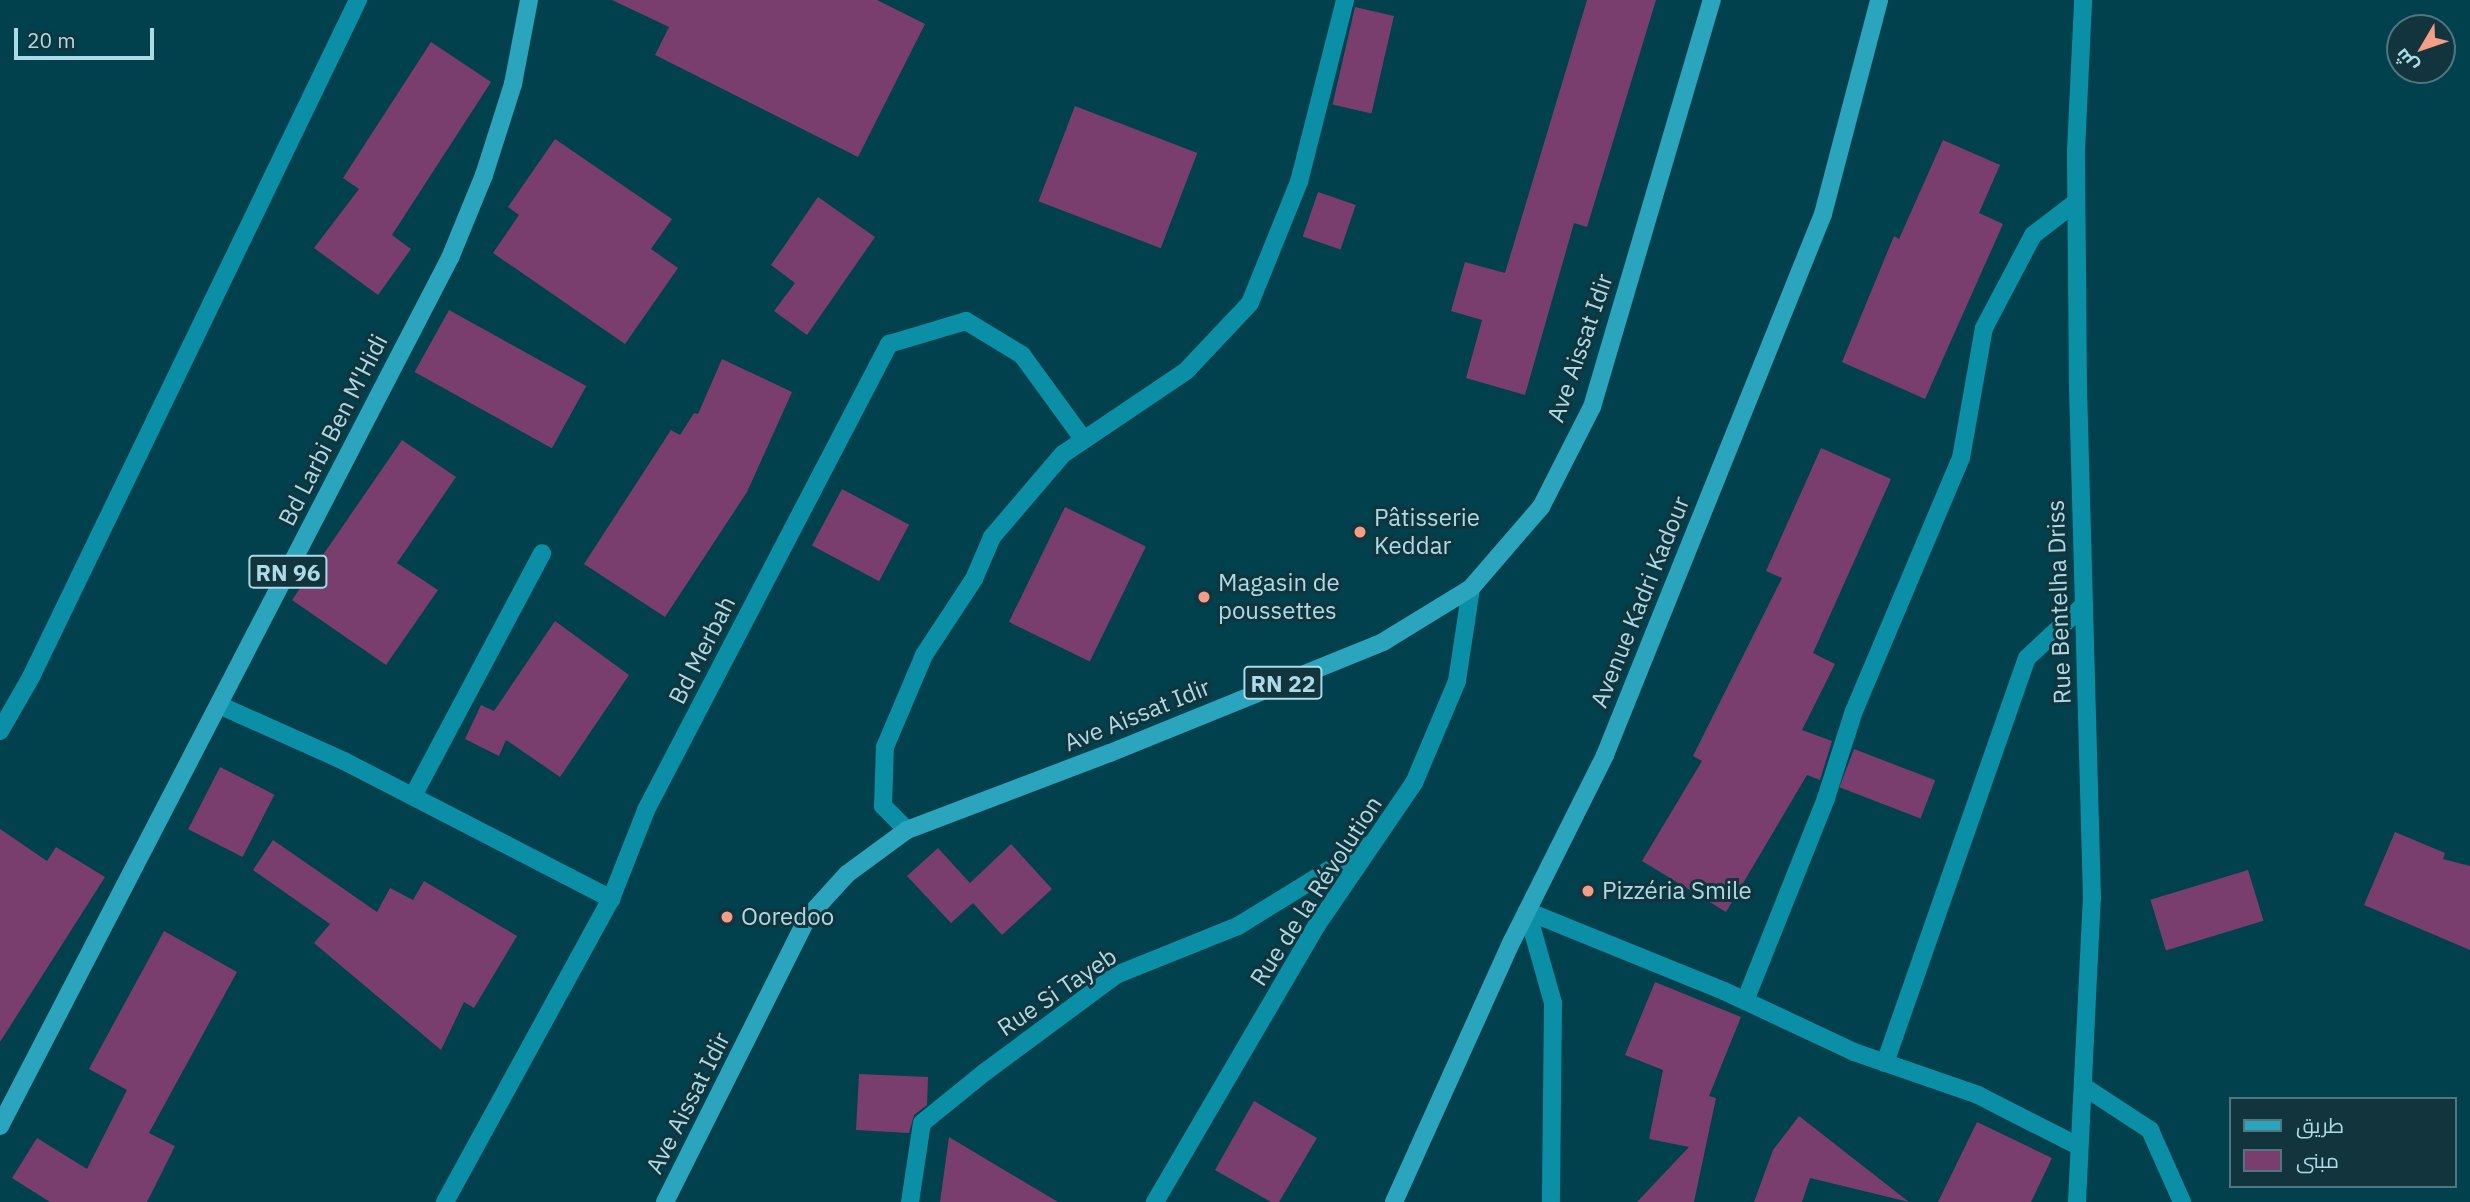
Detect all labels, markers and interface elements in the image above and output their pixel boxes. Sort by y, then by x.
scale bar [18,14,158,58]
north arrow [2386,14,2456,84]
text: 20 m [27,26,76,54]
text: ش [2389,44,2423,78]
street label: Ave Aissat Idir [1541,270,1619,426]
street label: Bd Larbi Ben M'Hidi [272,330,394,530]
street label: Avenue Kadri Kadour [1584,492,1696,712]
street label: Rue Bentelha Driss [2041,499,2077,705]
place label: Pâtisserie Keddar [1374,504,1480,560]
marker: Pâtisserie Keddar [1352,524,1368,540]
road number: RN 96 [248,552,328,592]
place label: Magasin de poussettes [1218,569,1340,625]
marker: Magasin de poussettes [1196,589,1212,605]
street label: Bd Merbah [663,591,741,709]
road number: RN 22 [1243,664,1323,702]
street label: Ave Aissat Idir [1060,673,1214,757]
street label: Rue de la Révolution [1244,791,1388,991]
place label: Pizzéria Smile [1602,877,1752,905]
marker: Pizzéria Smile [1580,883,1596,899]
place label: Ooredoo [741,903,834,931]
marker: Ooredoo [719,909,735,925]
street label: Rue Si Tayeb [992,942,1122,1042]
street label: Ave Aissat Idir [640,1027,736,1179]
legend [2228,1097,2456,1188]
text: طريق [2296,1111,2344,1139]
text: مبنى [2296,1146,2339,1174]

